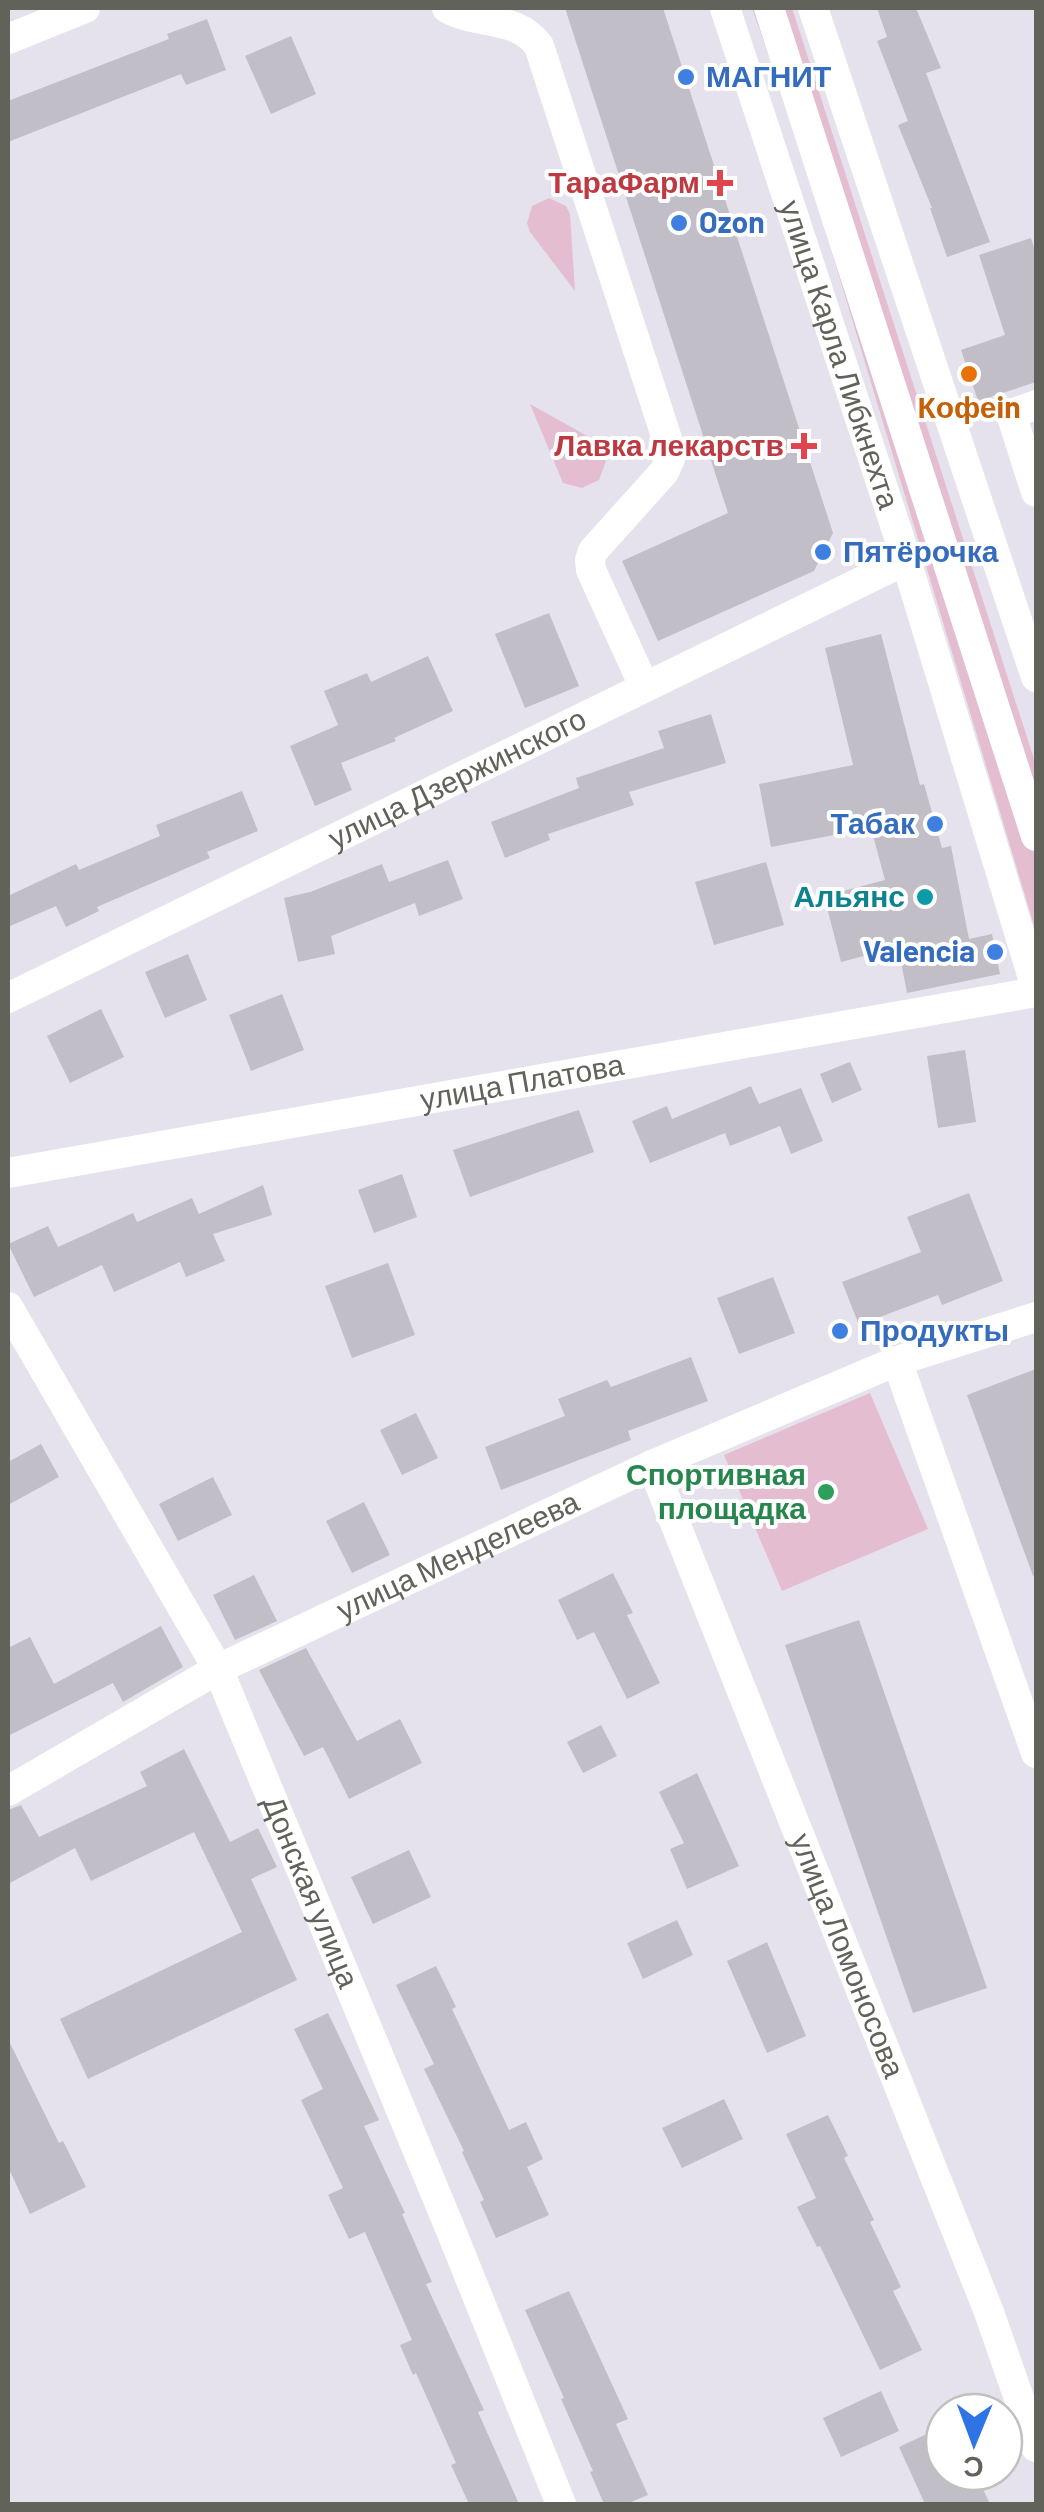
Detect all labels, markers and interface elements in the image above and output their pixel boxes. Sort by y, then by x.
place label: МАГНИТ [706,57,831,93]
marker: МАГНИТ [675,66,697,88]
place label: ТараФарм [548,163,700,199]
marker: ТараФарм [709,172,731,194]
street label: улица Карла Либкнехта [773,195,909,513]
place label: Ozon [699,203,765,239]
marker: Ozon [668,212,690,234]
marker: Кофеin [958,363,980,385]
place label: Кофеin [917,388,1021,424]
place label: Лавка лекарств [554,426,784,462]
marker: Лавка лекарств [793,435,815,457]
place label: Пятёрочка [843,532,999,568]
marker: Пятёрочка [812,541,834,563]
street label: улица Дзержинского [322,699,591,855]
place label: Табак [831,804,916,840]
marker: Табак [924,813,946,835]
place label: Альянс [794,877,905,913]
marker: Альянс [914,886,936,908]
place label: Valencia [863,932,975,968]
marker: Valencia [984,941,1006,963]
street label: улица Платова [417,1045,627,1116]
place label: Продукты [860,1311,1009,1347]
marker: Продукты [829,1320,851,1342]
place label: Спортивная площадка [626,1455,806,1525]
marker: Спортивная площадка [815,1481,837,1503]
street label: улица Менделеева [330,1482,584,1627]
street label: Донская улица [257,1790,368,1993]
street label: улица Ломоносова [784,1828,914,2082]
north arrow [924,2392,1024,2492]
text: С [963,2451,984,2485]

